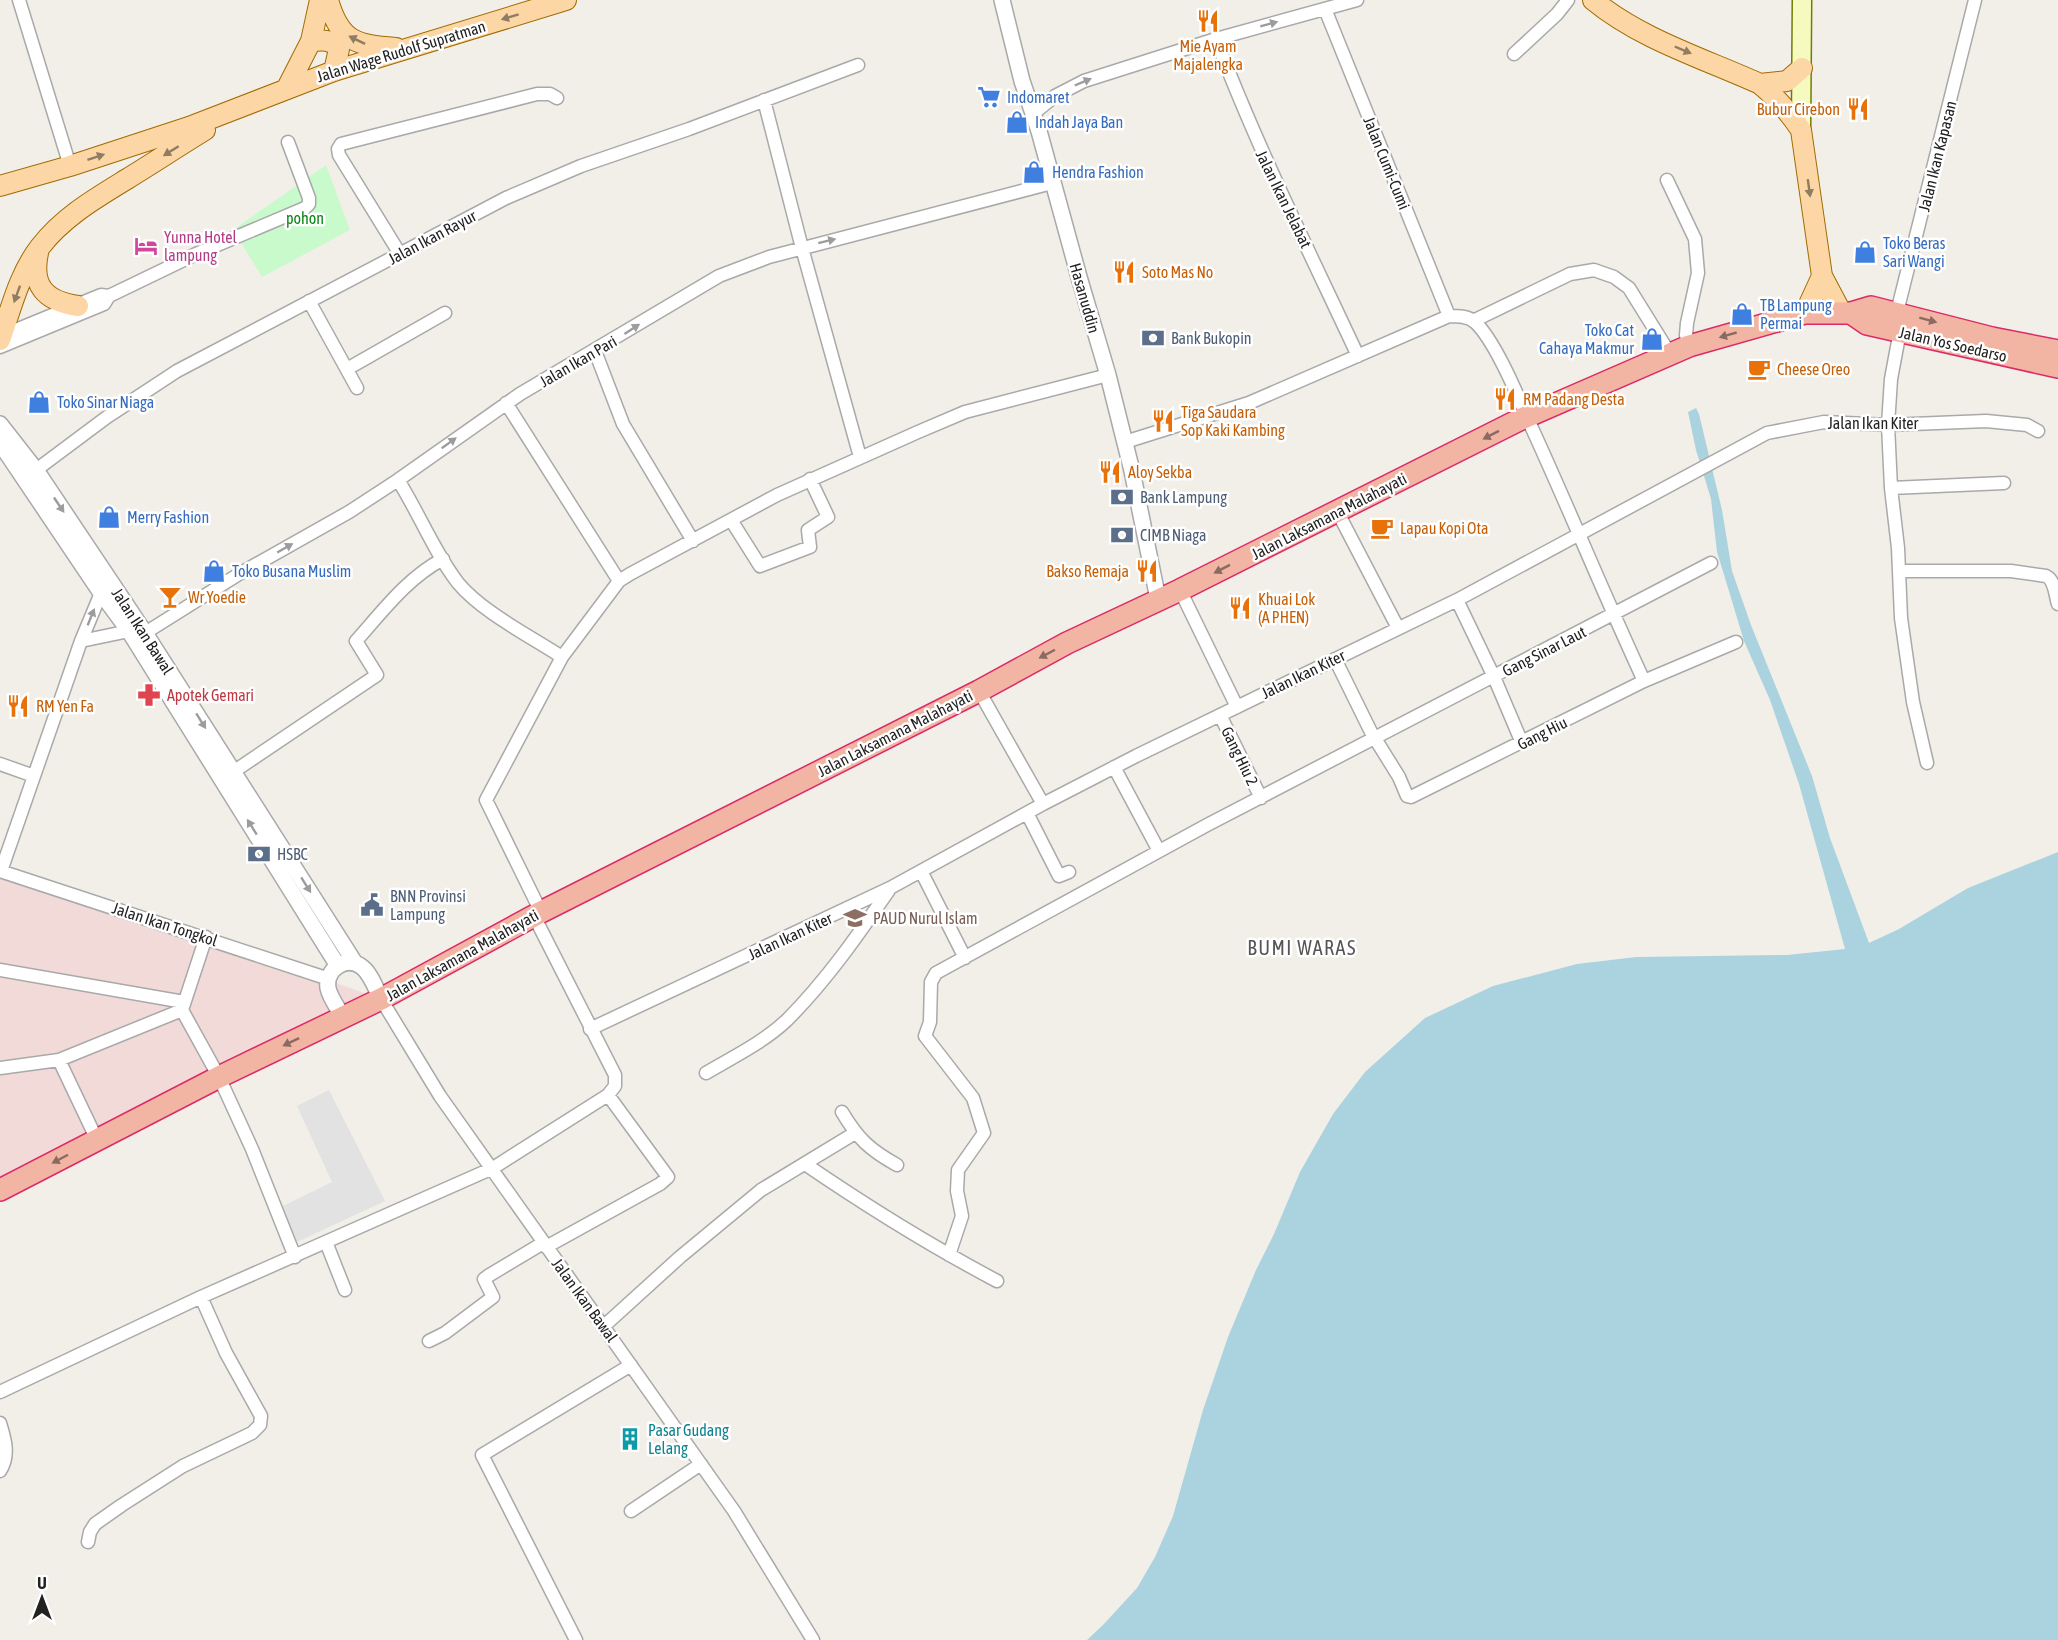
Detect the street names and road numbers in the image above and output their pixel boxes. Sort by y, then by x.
street label: Jalan Wage Rudolf Supratman [314,17,488,86]
street label: Jalan Ikan Kapasan [1915,99,1960,214]
street label: Jalan Cumi-Cumi [1360,114,1414,212]
street label: Jalan Ikan Jelabat [1253,147,1316,251]
street label: Jalan Ikan Rayur [385,206,480,269]
street label: Hasanuddin [1066,261,1104,335]
street label: Jalan Yos Soedarso [1897,323,2009,365]
street label: Jalan Ikan Pari [536,332,620,390]
street label: Jalan Ikan Kiter [1828,414,1919,432]
street label: Jalan Laksamana Malahayati [1249,469,1410,564]
street label: Jalan Ikan Bawal [109,585,178,678]
street label: Gang Sinar Laut [1499,622,1590,681]
street label: Jalan Ikan Kiter [1258,646,1348,702]
street label: Jalan Laksamana Malahayati [815,686,976,781]
street label: Gang Hiu [1514,713,1570,754]
street label: Gang Hiu 2 [1217,724,1262,789]
street label: Jalan Ikan Tongkol [110,899,221,951]
street label: Jalan Laksamana Malahayati [383,906,542,1005]
street label: Jalan Ikan Kiter [745,909,835,963]
street label: Jalan Ikan Bawal [549,1255,622,1346]

